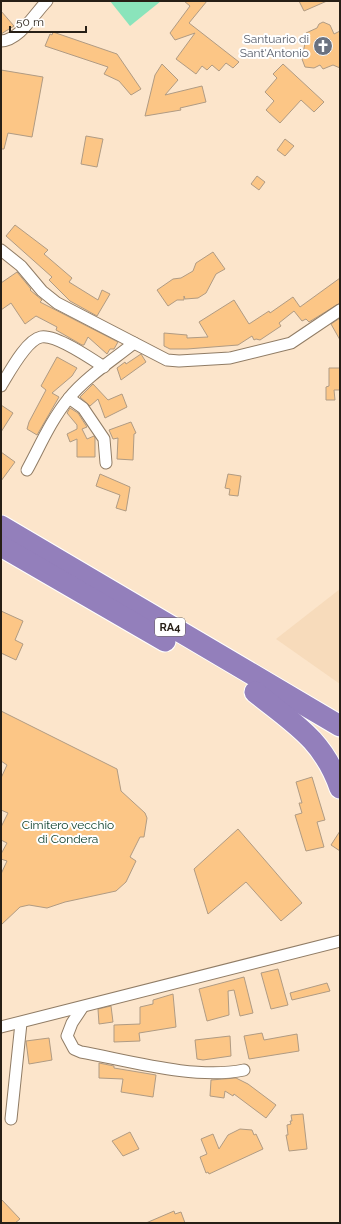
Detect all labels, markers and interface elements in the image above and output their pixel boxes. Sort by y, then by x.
scale bar [10,8,86,34]
text: 50 m [16,15,44,29]
place label: Santuario di Sant'Antonio [240,32,309,60]
church icon: Santuario di Sant'Antonio [312,35,334,57]
road number: RA4 [155,618,185,636]
park label: Cimitero vecchio di Condera [22,818,114,846]

